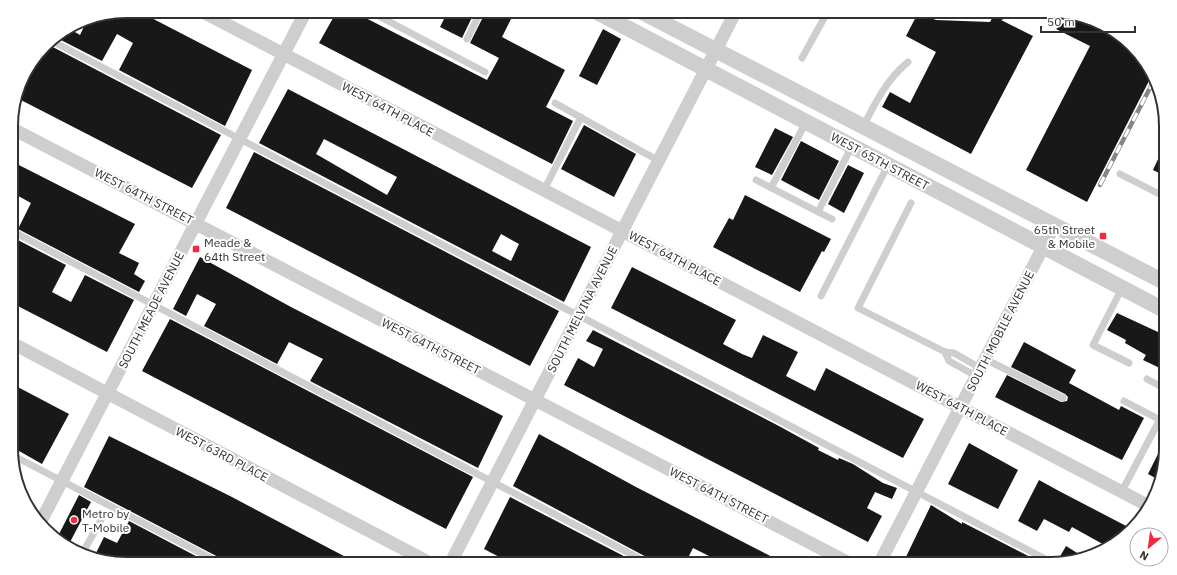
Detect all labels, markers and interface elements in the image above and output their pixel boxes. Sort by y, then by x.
scale bar [1041,8,1135,34]
text: 50 m [1047,14,1075,29]
street label: WEST 64TH PLACE [339,78,437,140]
street label: WEST 65TH STREET [828,129,932,193]
street label: WEST 64TH STREET [92,165,196,227]
place label: 65th Street & Mobile [1034,222,1095,251]
street label: WEST 64TH PLACE [626,227,724,289]
marker: 65th Street & Mobile [1098,231,1108,241]
place label: Meade & 64th Street [204,235,265,264]
street label: SOUTH MELVINA AVENUE [544,243,620,375]
marker: Meade & 64th Street [191,244,201,254]
street label: SOUTH MEADE AVENUE [115,249,187,371]
street label: SOUTH MOBILE AVENUE [963,268,1037,394]
street label: WEST 64TH STREET [379,315,483,377]
street label: WEST 64TH PLACE [913,377,1011,439]
street label: WEST 63RD PLACE [173,423,271,485]
street label: WEST 64TH STREET [667,464,771,526]
place label: Metro by T-Mobile [82,506,130,535]
marker: Metro by T-Mobile [69,515,79,525]
north arrow [1129,527,1169,567]
text: N [1137,548,1151,564]

